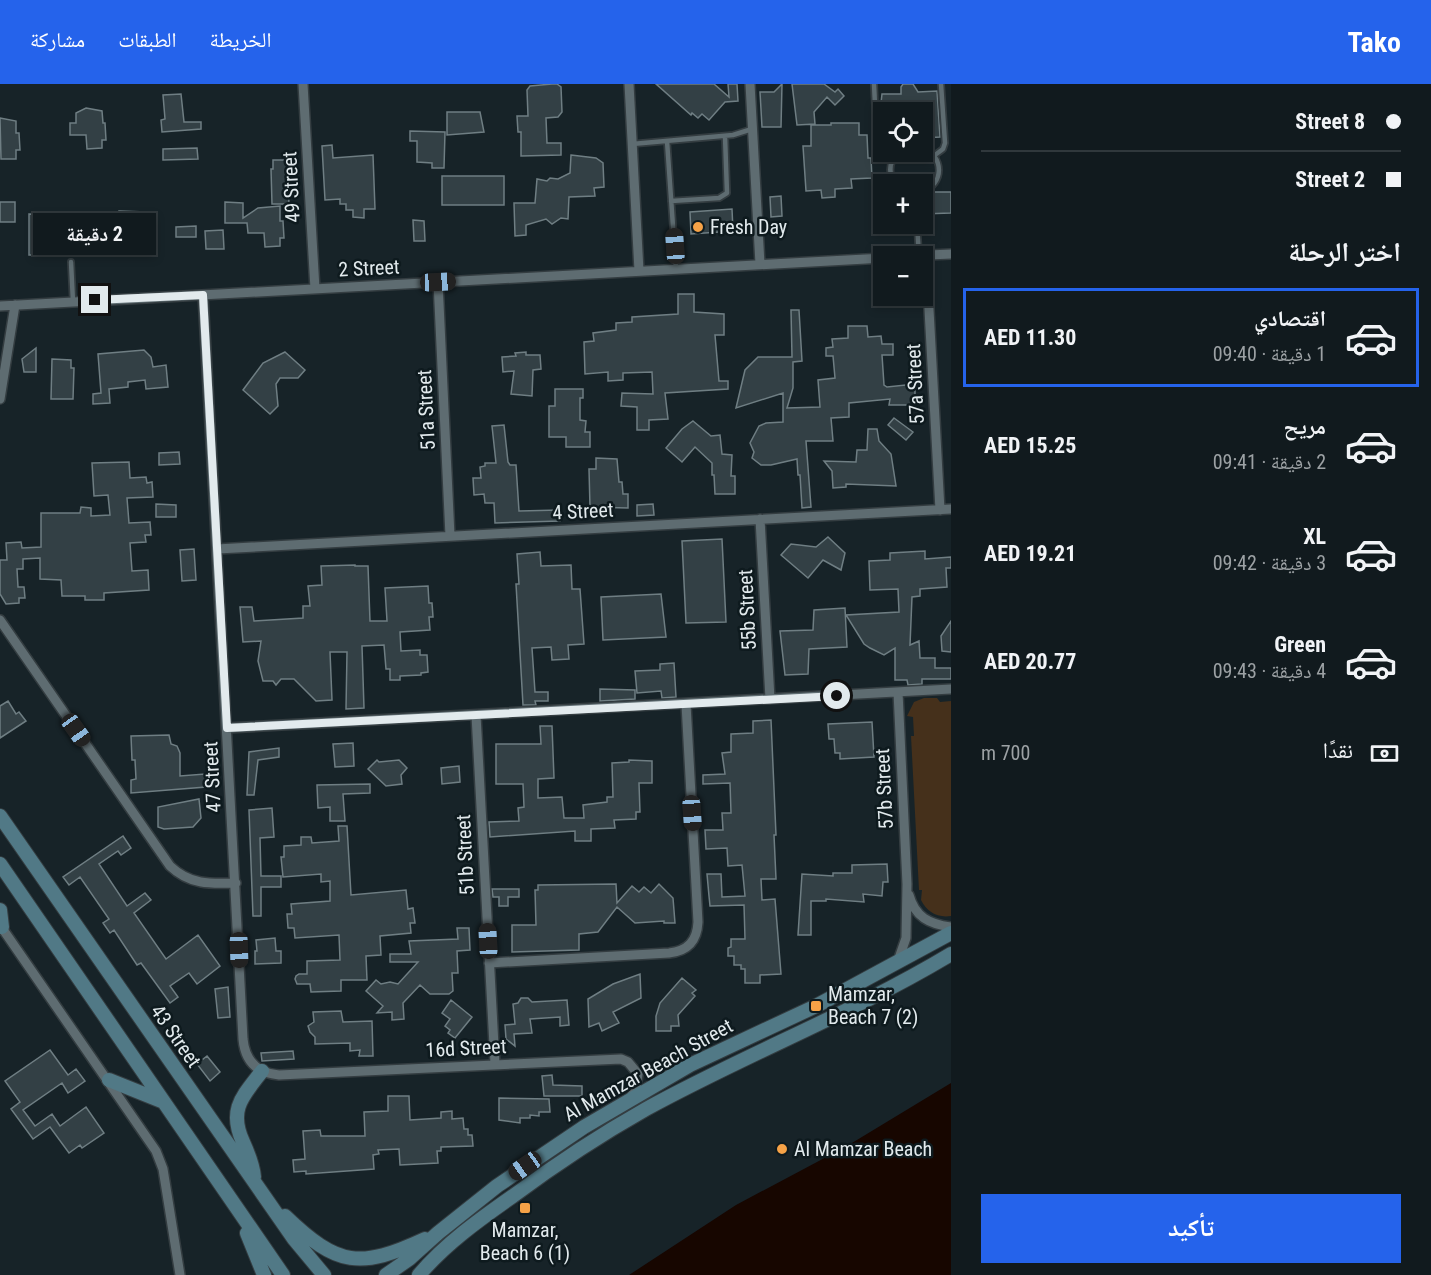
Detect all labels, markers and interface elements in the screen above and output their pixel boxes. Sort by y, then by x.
text: Tako [1348,26,1401,59]
text: مشاركة [30,28,85,52]
text: الطبقات [118,28,177,52]
text: الخريطة [210,28,271,52]
map controls [873,102,933,306]
button: locate [873,102,933,162]
text: 8 Street [1295,109,1365,134]
street label: 49 Street [277,151,305,223]
text: 2 Street [1295,167,1365,192]
button: + [873,174,933,234]
callout: 2 دقيقة [34,213,156,255]
place label: Fresh Day [710,215,787,239]
marker: Fresh Day [691,220,705,234]
text: 2 دقيقة [66,222,123,246]
car [665,227,685,265]
text: اختر الرحلة [1288,236,1401,268]
button: − [873,246,933,306]
street label: 2 Street [338,254,400,282]
car [420,272,456,292]
route end [81,286,108,313]
text: اقتصادي [1254,306,1326,331]
icon: car [1344,311,1398,365]
text: AED 11.30 [984,325,1076,350]
text: 1 دقيقة · 09:40 [1213,342,1326,366]
street label: 57a Street [901,343,929,425]
street label: 51a Street [412,369,440,451]
text: مريح [1283,414,1326,439]
icon: car [1344,419,1398,473]
text: AED 15.25 [984,433,1076,458]
text: 2 دقيقة · 09:41 [1213,450,1326,474]
street label: 4 Street [552,497,614,525]
text: XL [1303,524,1326,549]
icon: car [1344,527,1398,581]
text: AED 19.21 [984,541,1076,566]
text: 3 دقيقة · 09:42 [1213,551,1326,575]
street label: 55b Street [733,569,761,651]
text: Green [1274,632,1326,657]
icon: car [1344,635,1398,689]
text: AED 20.77 [984,649,1076,674]
text: 4 دقيقة · 09:43 [1213,659,1326,683]
route start [823,682,850,709]
car [58,710,94,750]
icon: cash [1368,737,1401,770]
text: نقدًا [1323,738,1353,763]
street label: 47 Street [198,741,226,813]
text: 700 m [981,741,1030,765]
street label: 57b Street [870,748,898,830]
car [682,794,702,832]
street label: 51b Street [451,814,479,896]
car [478,923,498,959]
car [229,932,249,968]
place label: Mamzar, Beach 7 (2) [828,982,918,1029]
marker: Mamzar, Beach 7 (2) [809,999,823,1013]
street label: 43 Street [146,1000,206,1072]
street label: Al Mamzar Beach Street [559,1013,737,1126]
street label: 16d Street [425,1034,507,1062]
place label: Al Mamzar Beach [794,1137,932,1161]
marker: Al Mamzar Beach [775,1142,789,1156]
car [505,1148,545,1184]
button: تأكيد [981,1194,1401,1263]
marker: Mamzar, Beach 6 (1) [518,1201,532,1215]
place label: Mamzar, Beach 6 (1) [480,1218,570,1265]

